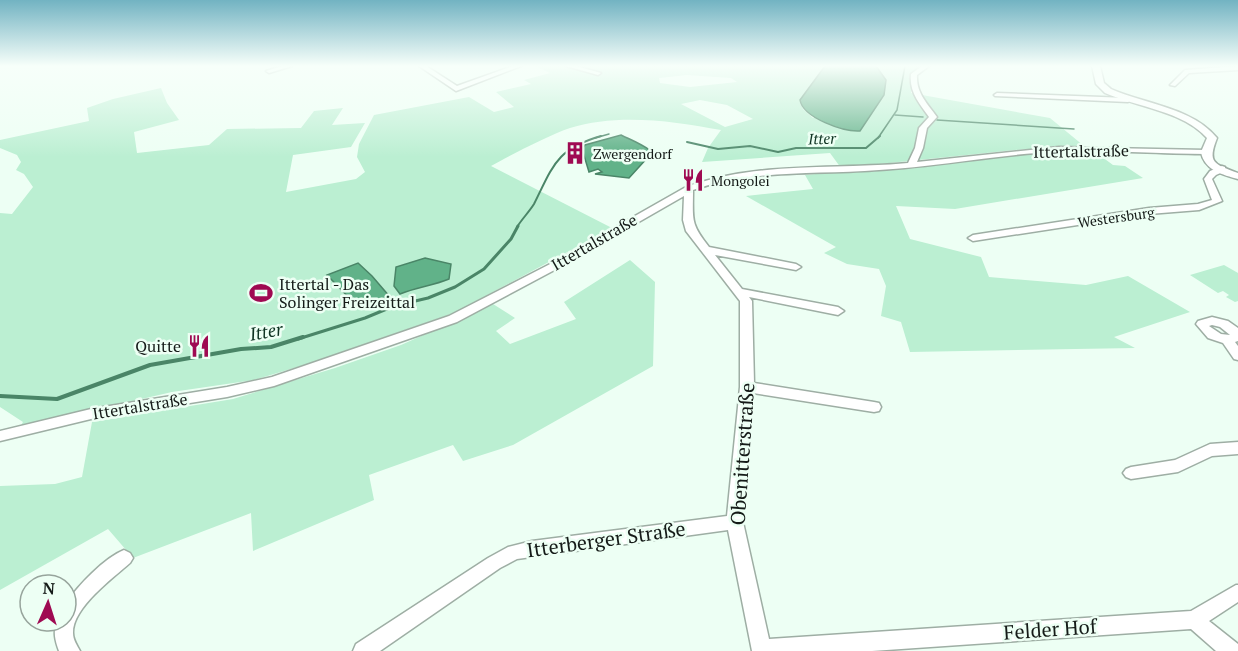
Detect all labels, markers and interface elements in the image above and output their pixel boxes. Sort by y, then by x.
water label: Itter [807,127,837,149]
street label: Ittertalstraße [1033,139,1129,163]
building icon: Zwergendorf [562,140,588,166]
place label: Zwergendorf [593,144,673,163]
restaurant icon: Mongolei [680,167,706,193]
place label: Mongolei [711,171,770,190]
street label: Westersburg [1076,202,1156,232]
street label: Ittertalstraße [547,209,641,275]
place label: Ittertal - Das Solinger Freizeittal [279,273,415,313]
sports icon: Ittertal - Das Solinger Freizeittal [248,280,274,306]
water label: Itter [246,316,286,346]
restaurant icon: Quitte [186,333,212,359]
place label: Quitte [135,335,181,357]
street label: Obenitterstraße [724,382,760,526]
street label: Ittertalstraße [91,388,189,424]
street label: Itterberger Straße [525,514,687,564]
north arrow [18,573,78,633]
text: N [42,577,55,599]
street label: Felder Hof [1003,612,1099,646]

